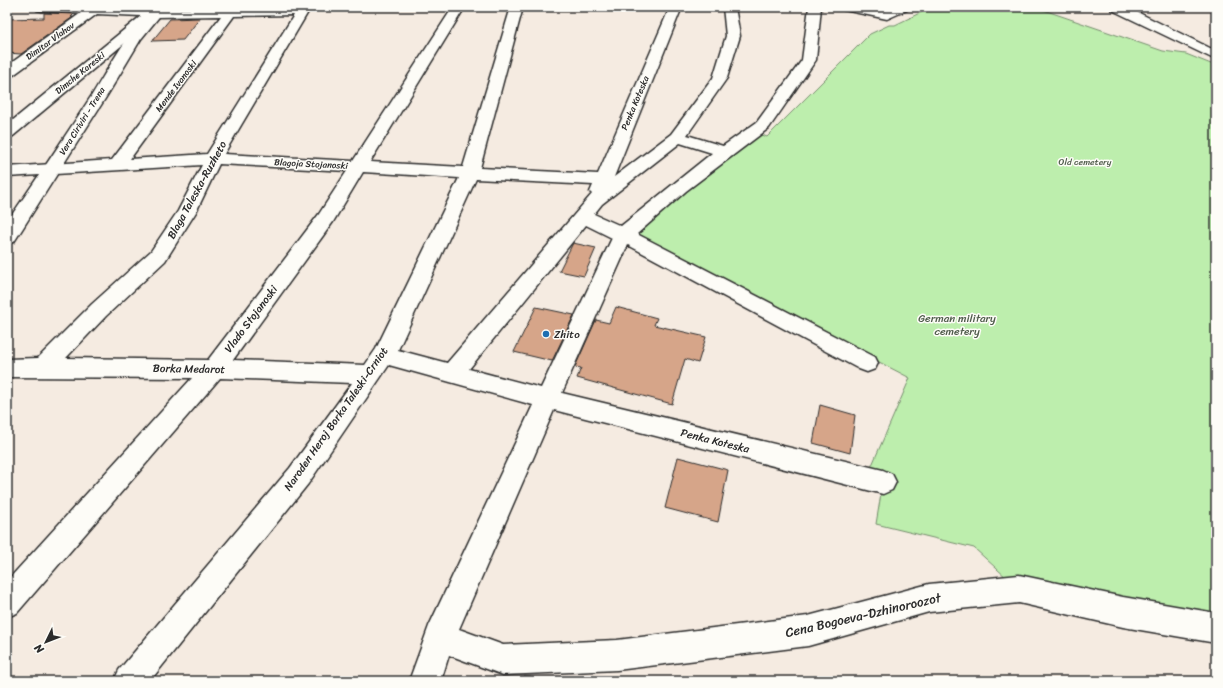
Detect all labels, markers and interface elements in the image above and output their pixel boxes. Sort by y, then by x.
street label: Dimitar Vlahov [22,17,79,64]
street label: Dimche Kareski [51,47,109,98]
street label: Mende Ivanoski [151,56,201,115]
street label: Penka Koteska [616,73,654,133]
street label: Vera Ciriviri - Trena [55,83,110,158]
street label: Blaga Taleska-Ruzheto [162,137,232,243]
street label: Blagoja Stojanoski [274,154,349,174]
park label: Old cemetery [1059,154,1112,170]
street label: Vlado Stojanoski [219,280,283,357]
park label: German military cemetery [918,309,996,341]
place label: Zhito [554,325,580,344]
marker: Zhito [541,329,551,339]
street label: Naroden Heroj Borka Taleski-Crniot [279,343,393,495]
street label: Borka Medarot [153,359,225,379]
street label: Penka Koteska [679,423,752,459]
street label: Cena Bogoeva-Dzhinoroozot [783,586,944,644]
north arrow [26,622,66,662]
text: N [29,639,49,658]

